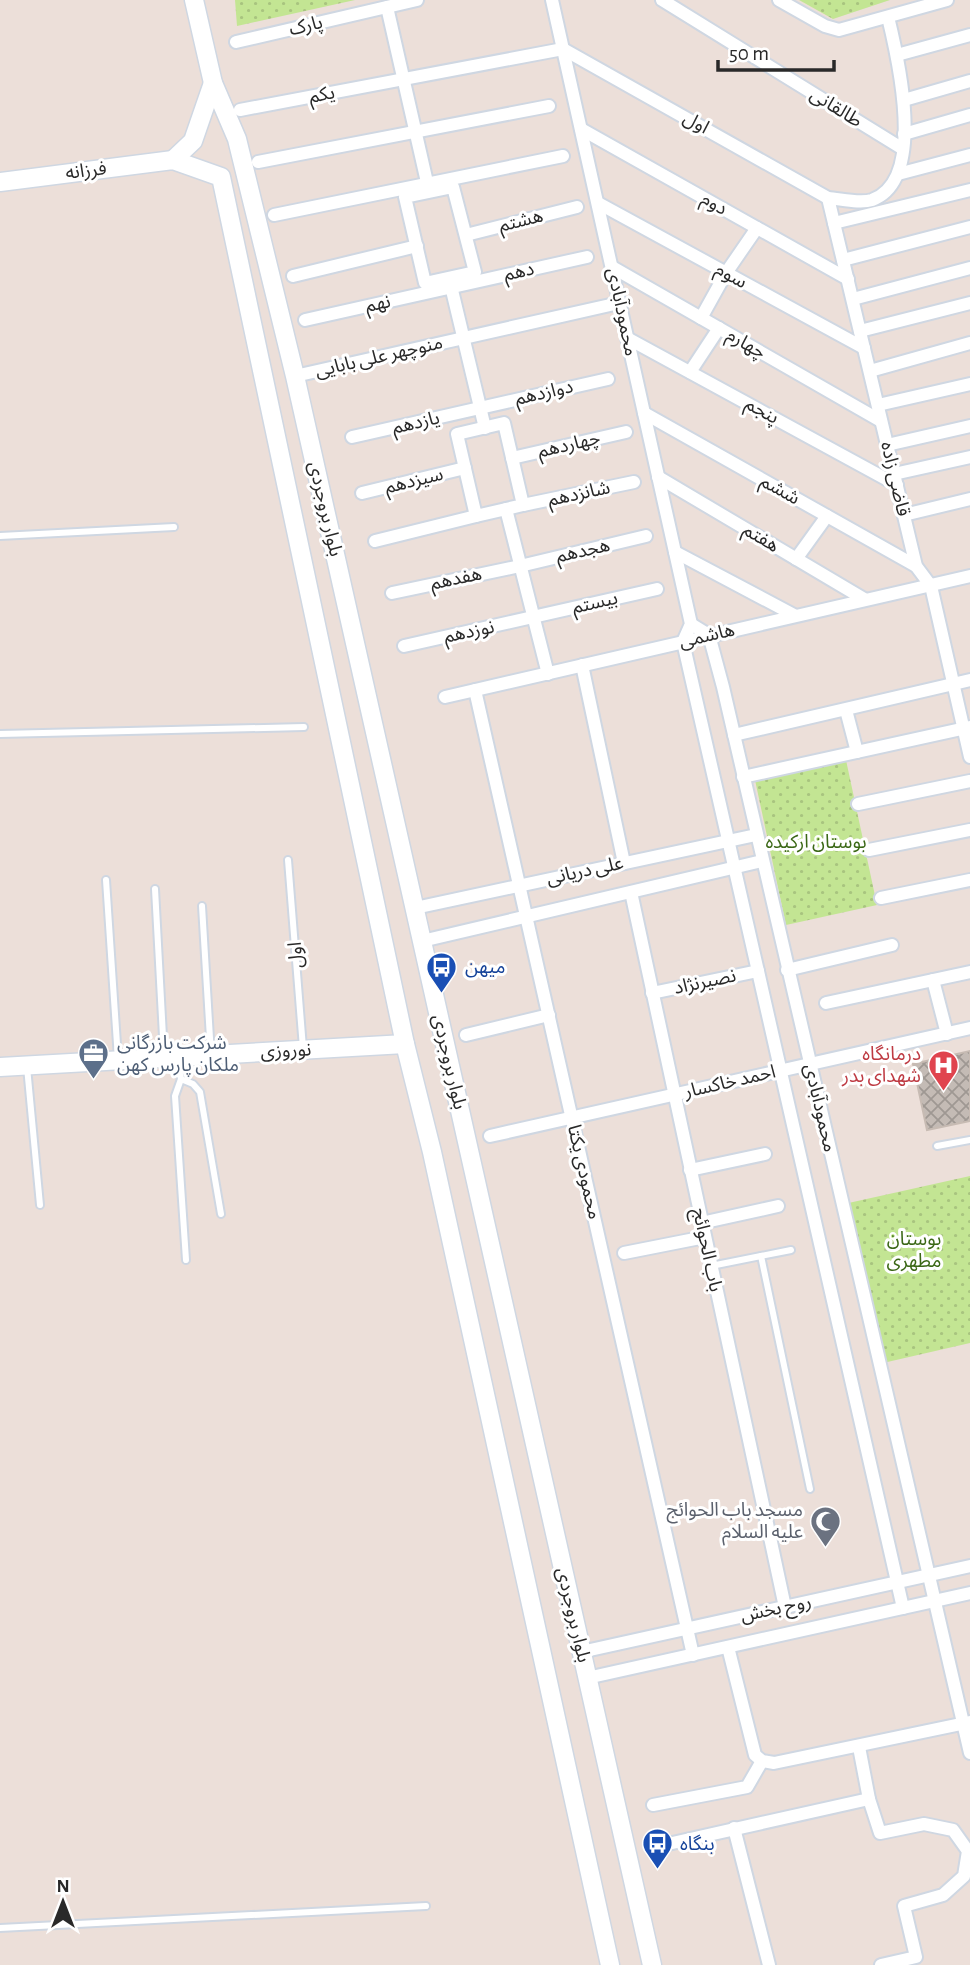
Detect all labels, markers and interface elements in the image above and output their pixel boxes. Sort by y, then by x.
street label: پارک [287,13,325,41]
scale bar [718,28,834,72]
text: 50 m [729,43,769,64]
street label: یکم [307,83,337,111]
street label: طالقانی [806,85,865,132]
street label: اول [679,108,712,139]
street label: فرزانه [64,159,108,184]
street label: دوم [696,189,730,222]
street label: هشتم [497,206,546,240]
street label: دهم [502,259,537,289]
street label: سوم [710,260,750,296]
street label: محمودآبادی [602,266,642,358]
street label: نهم [364,292,393,320]
street label: چهارم [721,325,769,366]
street label: منوچهر علی بابایی [313,333,445,383]
street label: دوازدهم [513,377,576,413]
street label: پنجم [740,394,782,431]
street label: یازدهم [390,408,443,442]
street label: چهاردهم [536,429,603,465]
street label: قاضی زاده [876,440,913,518]
street label: بلوار بروجردی [304,460,345,559]
street label: سیزدهم [383,465,446,501]
street label: ششم [755,472,803,512]
street label: شانزدهم [546,478,613,514]
street label: هفتم [738,520,782,559]
street label: هجدهم [554,536,613,570]
street label: هفدهم [429,564,484,598]
street label: بیستم [570,589,621,621]
street label: نوزدهم [442,617,497,651]
street label: هاشمی [677,620,737,653]
park label: بوستان ارکیده [765,833,867,853]
street label: علی دریانی [545,854,625,889]
street label: اول [286,941,307,969]
bus stop icon: میهن [425,950,459,994]
place label: میهن [465,958,506,978]
street label: نصیرنژاد [672,966,738,999]
street label: بلوار بروجردی [428,1013,469,1112]
place label: شرکت بازرگانی ملکان پارس کهن [117,1033,239,1077]
office icon: شرکت بازرگانی ملکان پارس کهن [77,1037,111,1081]
street label: نوروزی [260,1040,312,1063]
place label: درمانگاه شهدای بدر [841,1044,921,1087]
hospital icon: درمانگاه شهدای بدر [927,1048,961,1092]
street label: احمد خاکسار [682,1062,778,1103]
street label: محمودآبادی [800,1062,841,1154]
street label: محمودی یکتا [563,1123,604,1221]
street label: باب الحوائج [685,1206,725,1294]
park label: بوستان مطهری [886,1230,942,1272]
place label: مسجد باب الحوائج علیه السلام [666,1501,803,1546]
mosque icon: مسجد باب الحوائج علیه السلام [809,1504,843,1548]
street label: بلوار بروجردی [552,1566,593,1665]
street label: روح بخش [739,1592,814,1629]
bus stop icon: بنگاه [640,1827,674,1871]
place label: بنگاه [680,1834,715,1854]
north arrow [28,1867,98,1937]
text: N [56,1877,70,1896]

